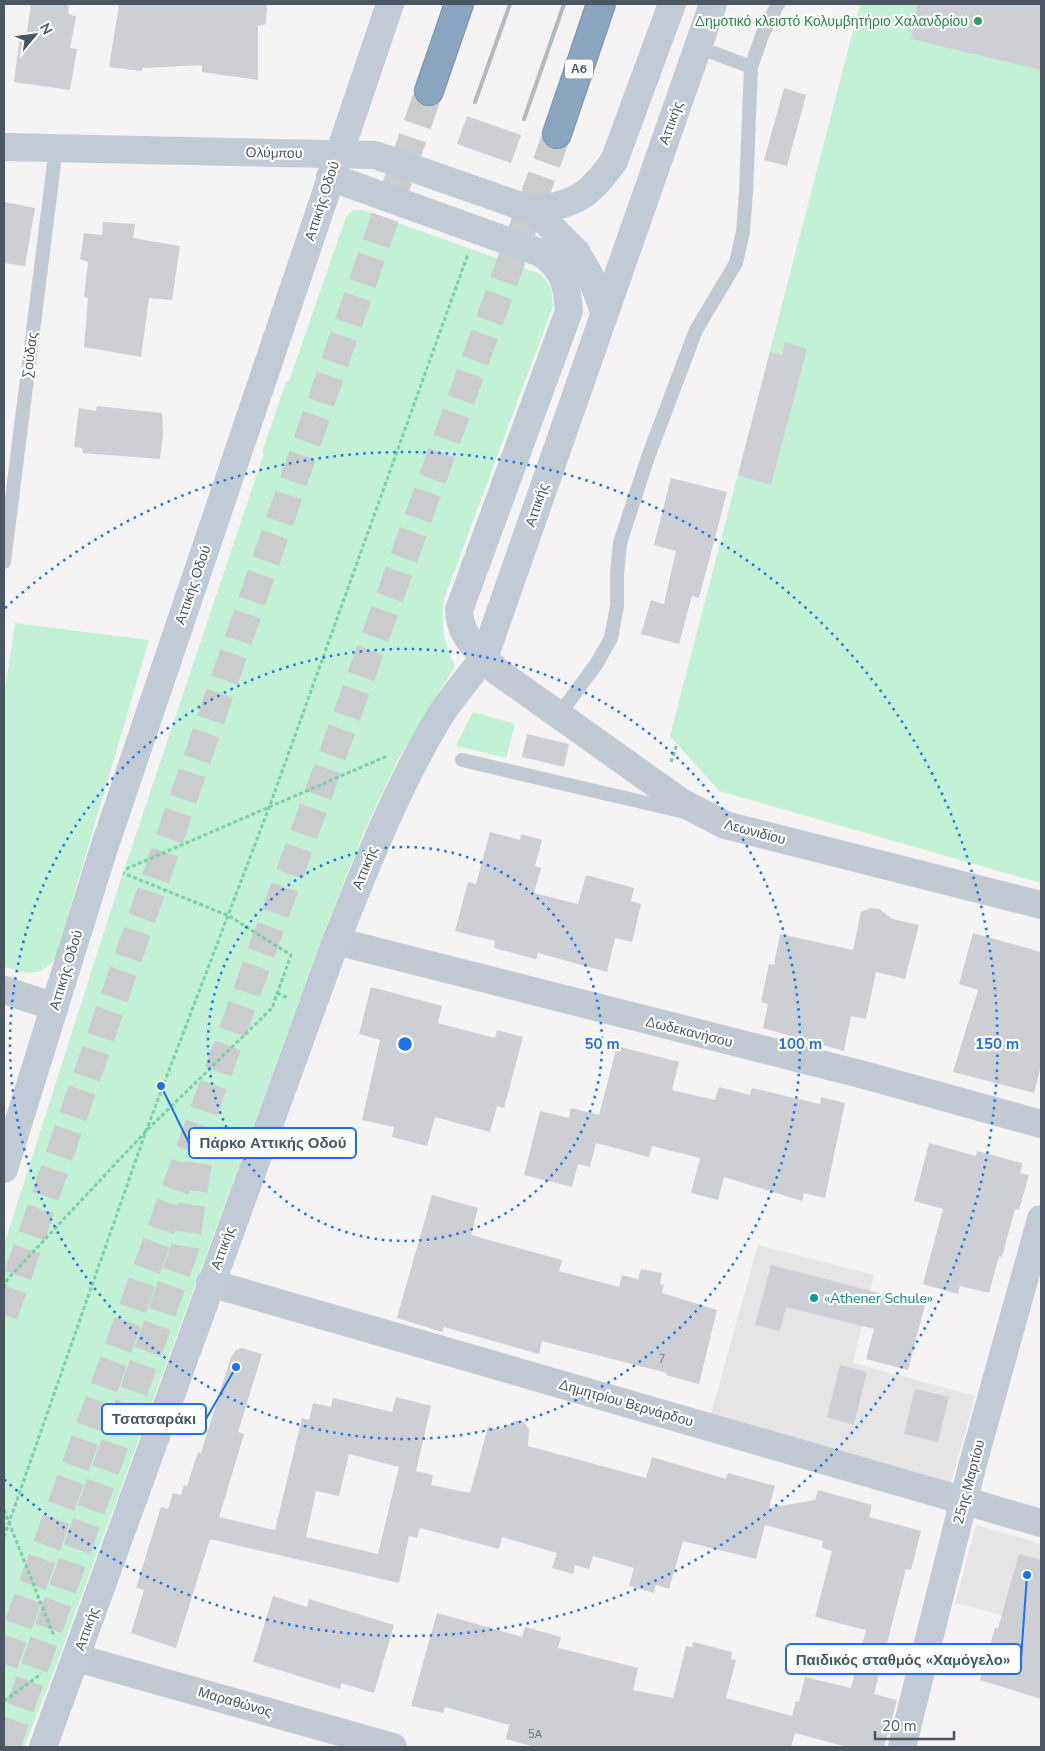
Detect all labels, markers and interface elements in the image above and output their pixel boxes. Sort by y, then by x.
north arrow [10,10,60,60]
place label: Δημοτικό κλειστό Κολυμβητήριο Χαλανδρίου [695,12,968,31]
marker: Δημοτικό κλειστό Κολυμβητήριο Χαλανδρίου [972,15,984,27]
text: N [35,20,57,38]
road number: Α6 [565,60,593,78]
street label: Αττικής [654,98,688,147]
street label: Ολύμπου [245,143,303,163]
street label: Αττικής Οδού [300,159,344,243]
street label: Σούδας [18,331,42,379]
street label: Αττικής [521,480,553,529]
street label: Αττικής Οδού [171,543,215,627]
street label: Λεωνιδίου [722,815,788,849]
street label: Αττικής [348,843,382,892]
street label: Αττικής Οδού [45,928,87,1012]
street label: Δωδεκανήσου [644,1012,734,1052]
text: 50 m [584,1034,620,1054]
text: 100 m [778,1034,822,1054]
text: 150 m [975,1034,1019,1054]
centre of rings [396,1035,414,1053]
callout: Πάρκο Αττικής Οδού [189,1128,356,1158]
text: Πάρκο Αττικής Οδού [200,1133,347,1153]
street label: Αττικής [206,1223,240,1272]
place label: «Athener Schule» [824,1289,933,1308]
marker: «Athener Schule» [808,1292,820,1304]
house number: 7 [659,1352,665,1367]
street label: Δημητρίου Βερνάρδου [557,1375,695,1431]
callout: Τσατσαράκι [102,1404,206,1434]
text: Τσατσαράκι [112,1409,196,1429]
street label: 25ης Μαρτίου [949,1438,989,1526]
street label: Αττικής [70,1604,104,1653]
callout: Παιδικός σταθμός «Χαμόγελο» [786,1644,1021,1674]
text: Παιδικός σταθμός «Χαμόγελο» [796,1650,1010,1670]
street label: Μαραθώνος [196,1682,274,1722]
scale bar [875,1708,954,1740]
text: 20 m [882,1716,917,1736]
house number: 5Α [528,1727,543,1742]

